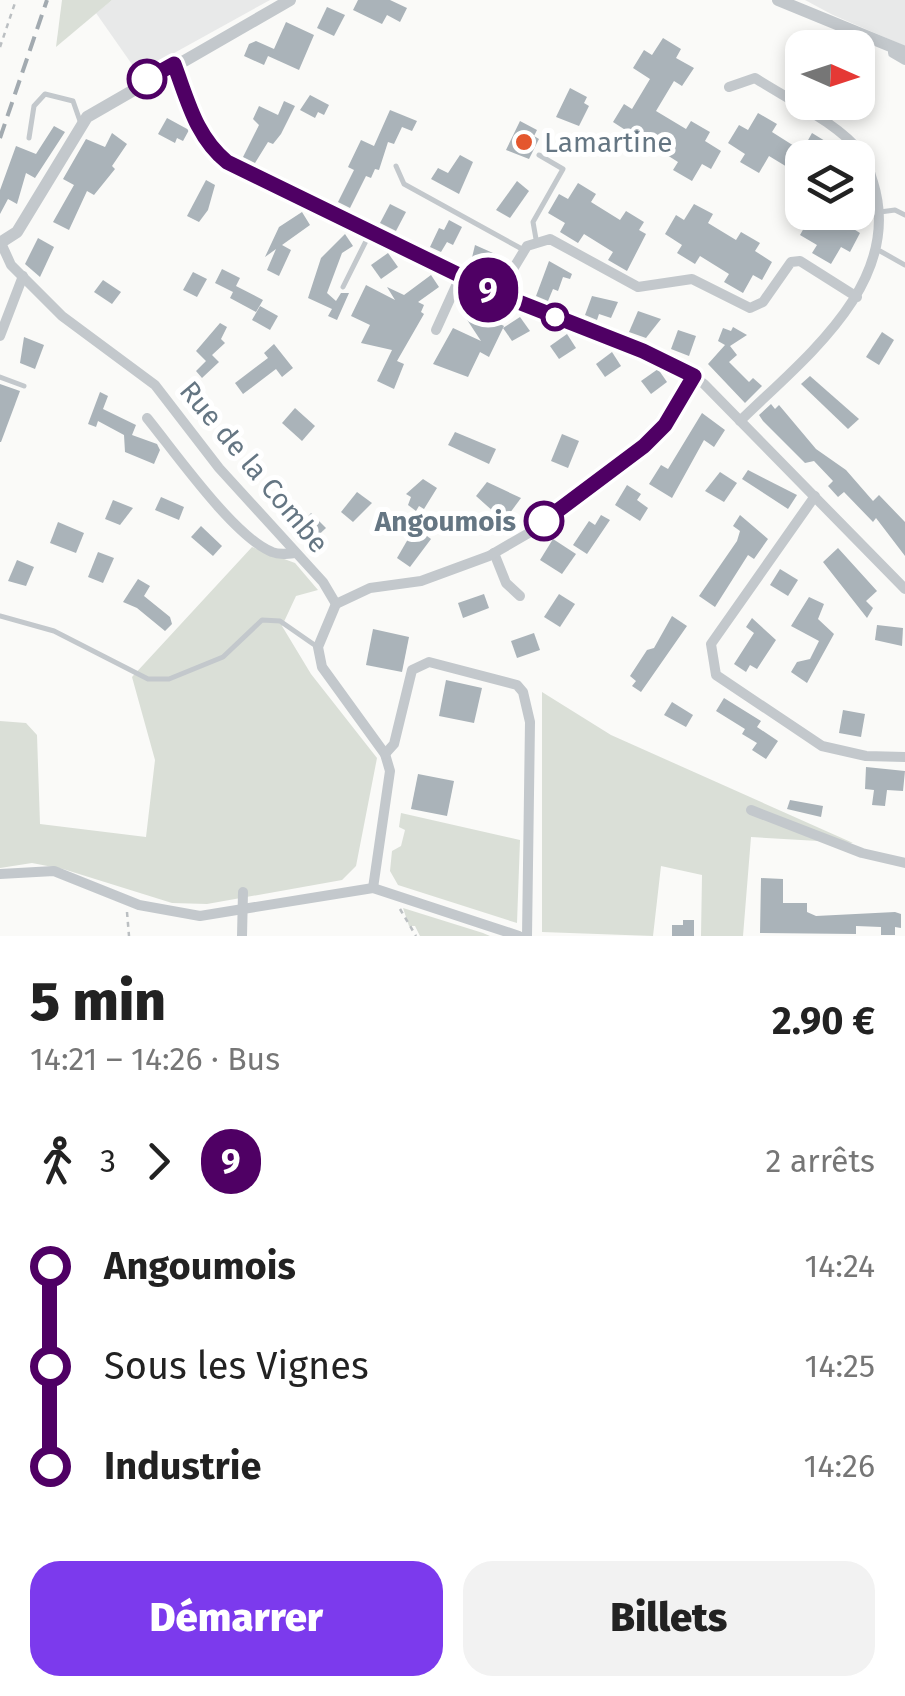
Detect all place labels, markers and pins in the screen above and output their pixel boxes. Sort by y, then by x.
unlabelled marker [128,60,166,98]
place label: Lamartine [544,126,673,159]
marker: Lamartine [513,131,535,153]
unlabelled marker [542,304,568,330]
marker: Angoumois [525,502,563,540]
place label: Angoumois [374,505,516,538]

